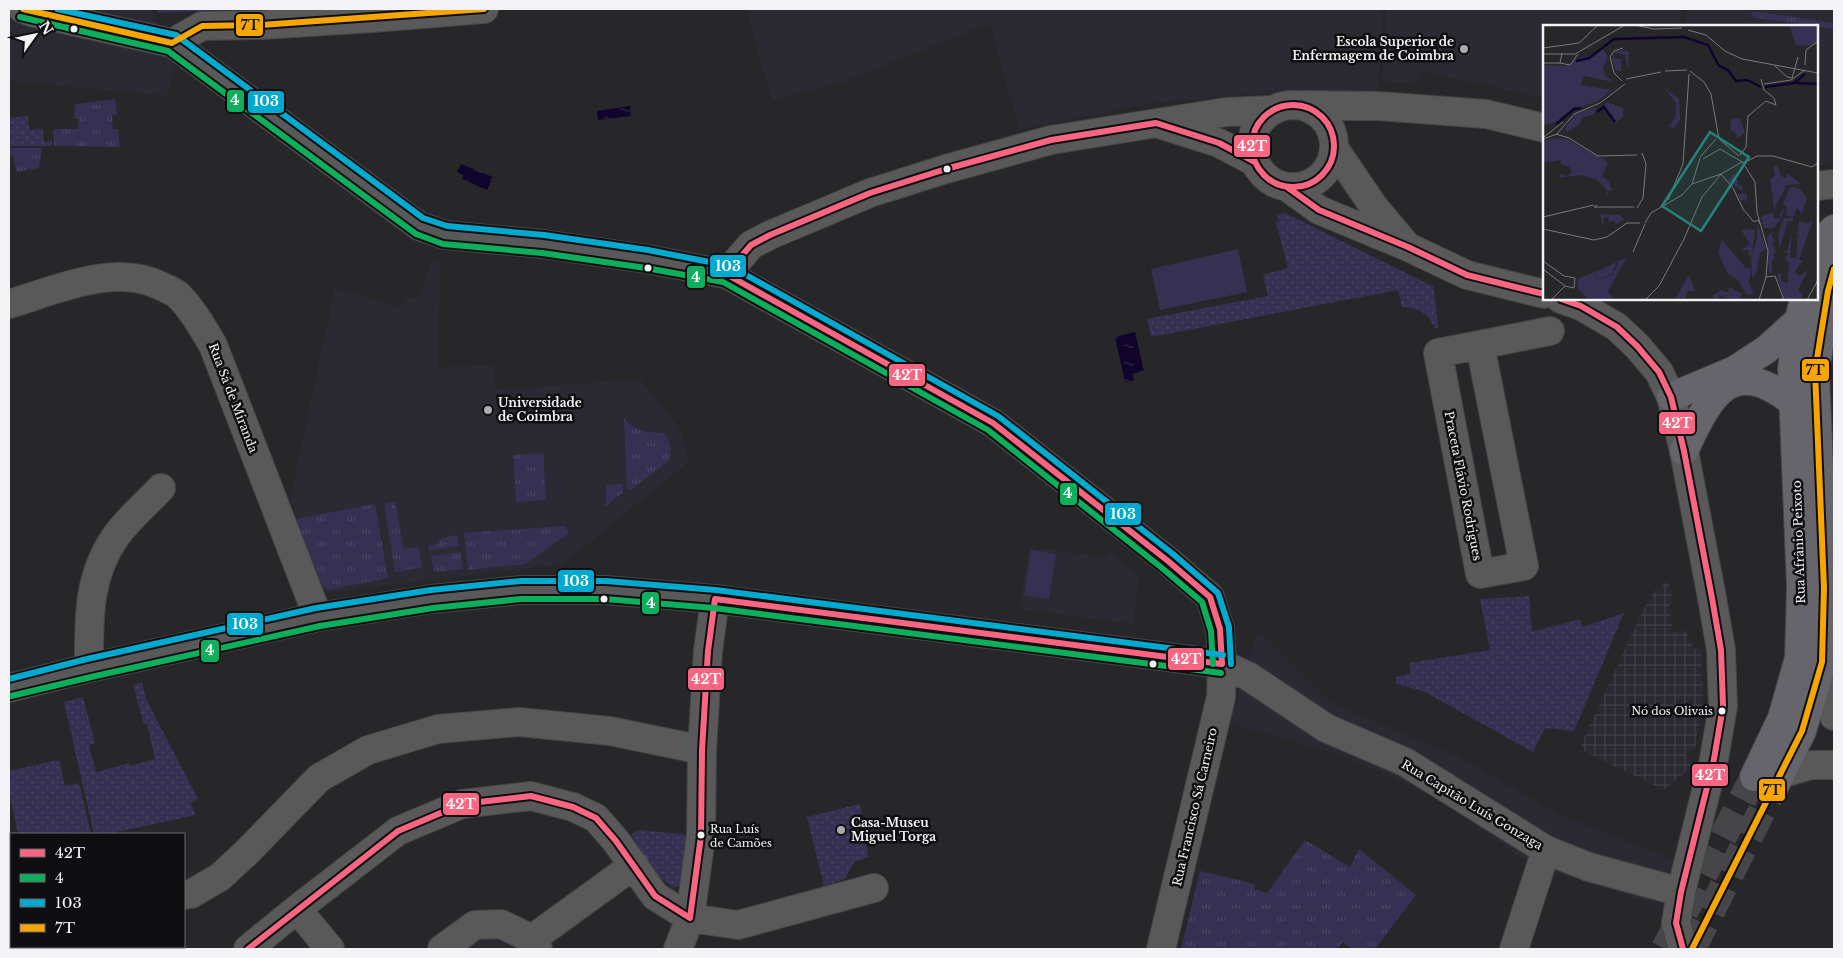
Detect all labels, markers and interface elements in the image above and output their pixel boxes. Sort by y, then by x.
north arrow [10,10,60,60]
line badge: 7T [235,13,264,37]
text: 7T [240,16,260,34]
text: N [35,17,57,38]
unlabelled marker [69,24,79,34]
inset map [1543,25,1818,300]
place label: Escola Superior de Enfermagem de Coimbra [1292,34,1454,63]
marker: Escola Superior de Enfermagem de Coimbra [1458,43,1470,55]
line badge: 4 [226,89,245,113]
line badge: 103 [247,90,285,114]
text: 4 [230,91,240,109]
text: 103 [253,92,279,110]
line badge: 42T [1233,134,1271,158]
text: 42T [1237,137,1267,155]
unlabelled marker [942,164,952,174]
line badge: 103 [709,254,747,278]
text: 103 [715,257,741,275]
unlabelled marker [643,263,653,273]
line badge: 4 [686,265,706,289]
text: 4 [691,268,701,286]
street label: Rua Sá de Miranda [206,341,261,455]
line badge: 7T [1801,358,1830,382]
text: 7T [1805,361,1825,379]
line badge: 42T [888,363,926,387]
text: 42T [892,366,922,384]
place label: Universidade de Coimbra [498,395,582,424]
marker: Universidade de Coimbra [482,404,494,416]
street label: Praceta Flávio Rodrigues [1442,410,1485,562]
line badge: 42T [1658,411,1696,435]
text: 42T [1662,414,1692,432]
street label: Rua Afrânio Peixoto [1789,480,1808,604]
line badge: 4 [1059,482,1078,506]
text: 4 [1063,484,1073,502]
line badge: 103 [1104,502,1142,526]
text: 103 [1110,505,1136,523]
line badge: 103 [557,569,595,593]
text: 103 [563,572,589,590]
line badge: 4 [641,591,660,615]
unlabelled marker [599,594,609,604]
text: 4 [646,594,656,612]
line badge: 103 [226,612,264,636]
text: 103 [232,615,258,633]
line badge: 4 [200,639,220,663]
text: 4 [205,641,215,659]
line badge: 42T [1167,647,1205,671]
text: 42T [1171,650,1201,668]
unlabelled marker [1148,659,1158,669]
line badge: 42T [687,667,725,691]
text: 42T [691,670,721,688]
place label: Nó dos Olivais [1631,704,1713,718]
marker: Nó dos Olivais [1717,706,1727,716]
street label: Rua Francisco Sá Carneiro [1169,726,1220,888]
street label: Rua Capitão Luís Gonzaga [1399,756,1546,853]
line badge: 42T [1691,763,1729,787]
text: 42T [1695,766,1725,784]
line badge: 7T [1758,778,1786,802]
text: 7T [1762,781,1782,799]
line badge: 42T [442,792,480,816]
text: 42T [446,795,476,813]
place label: Casa-Museu Miguel Torga [851,815,936,844]
place label: Rua Luís de Camões [710,822,772,850]
marker: Casa-Museu Miguel Torga [835,824,847,836]
marker: Rua Luís de Camões [696,830,706,840]
legend [10,833,185,948]
text: 42T [55,843,85,862]
text: 4 [55,868,64,887]
text: 103 [55,893,82,912]
text: 7T [55,918,75,937]

